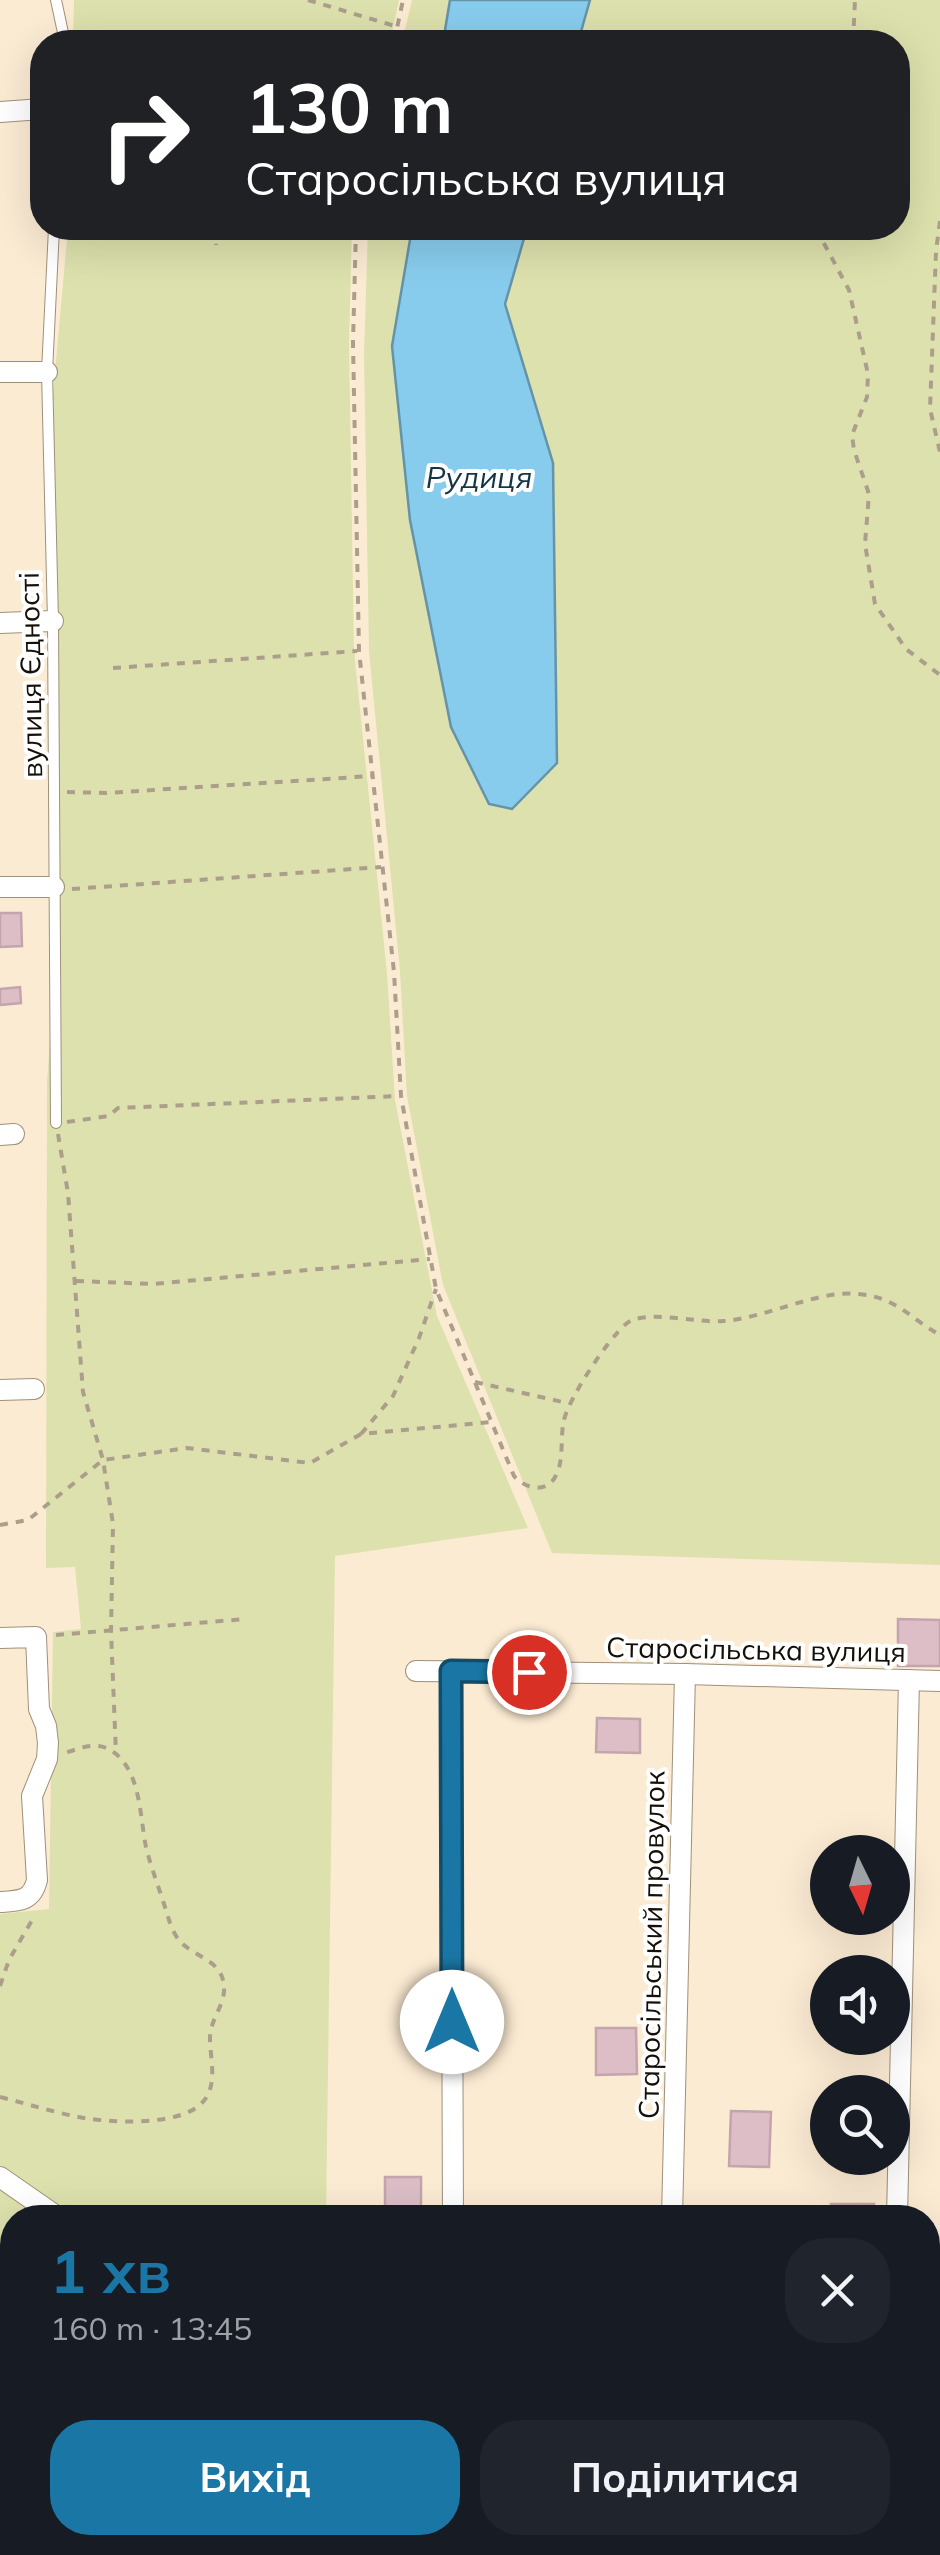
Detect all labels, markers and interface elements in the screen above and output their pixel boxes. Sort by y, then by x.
text: 130 m [245,63,453,151]
icon: right [80,70,210,200]
text: Старосільська вулиця [245,150,727,206]
water label: Рудиця [426,458,532,496]
street label: вулиця Єдності [11,572,49,778]
street label: Старосільська вулиця [606,1629,906,1669]
pin [487,1630,572,1715]
icon: arrive [502,1645,557,1700]
street label: Старосільський провулок [630,1770,672,2119]
north arrow [810,1835,910,1935]
map controls [810,1835,910,2175]
button: sound [810,1955,910,2055]
position arrow [400,1970,504,2074]
button: search [810,2075,910,2175]
text: 1 хв [50,2233,171,2308]
button: close [785,2238,890,2343]
text: 160 m · 13:45 [50,2308,252,2348]
button: Вихід [50,2420,460,2535]
button: Поділитися [480,2420,890,2535]

